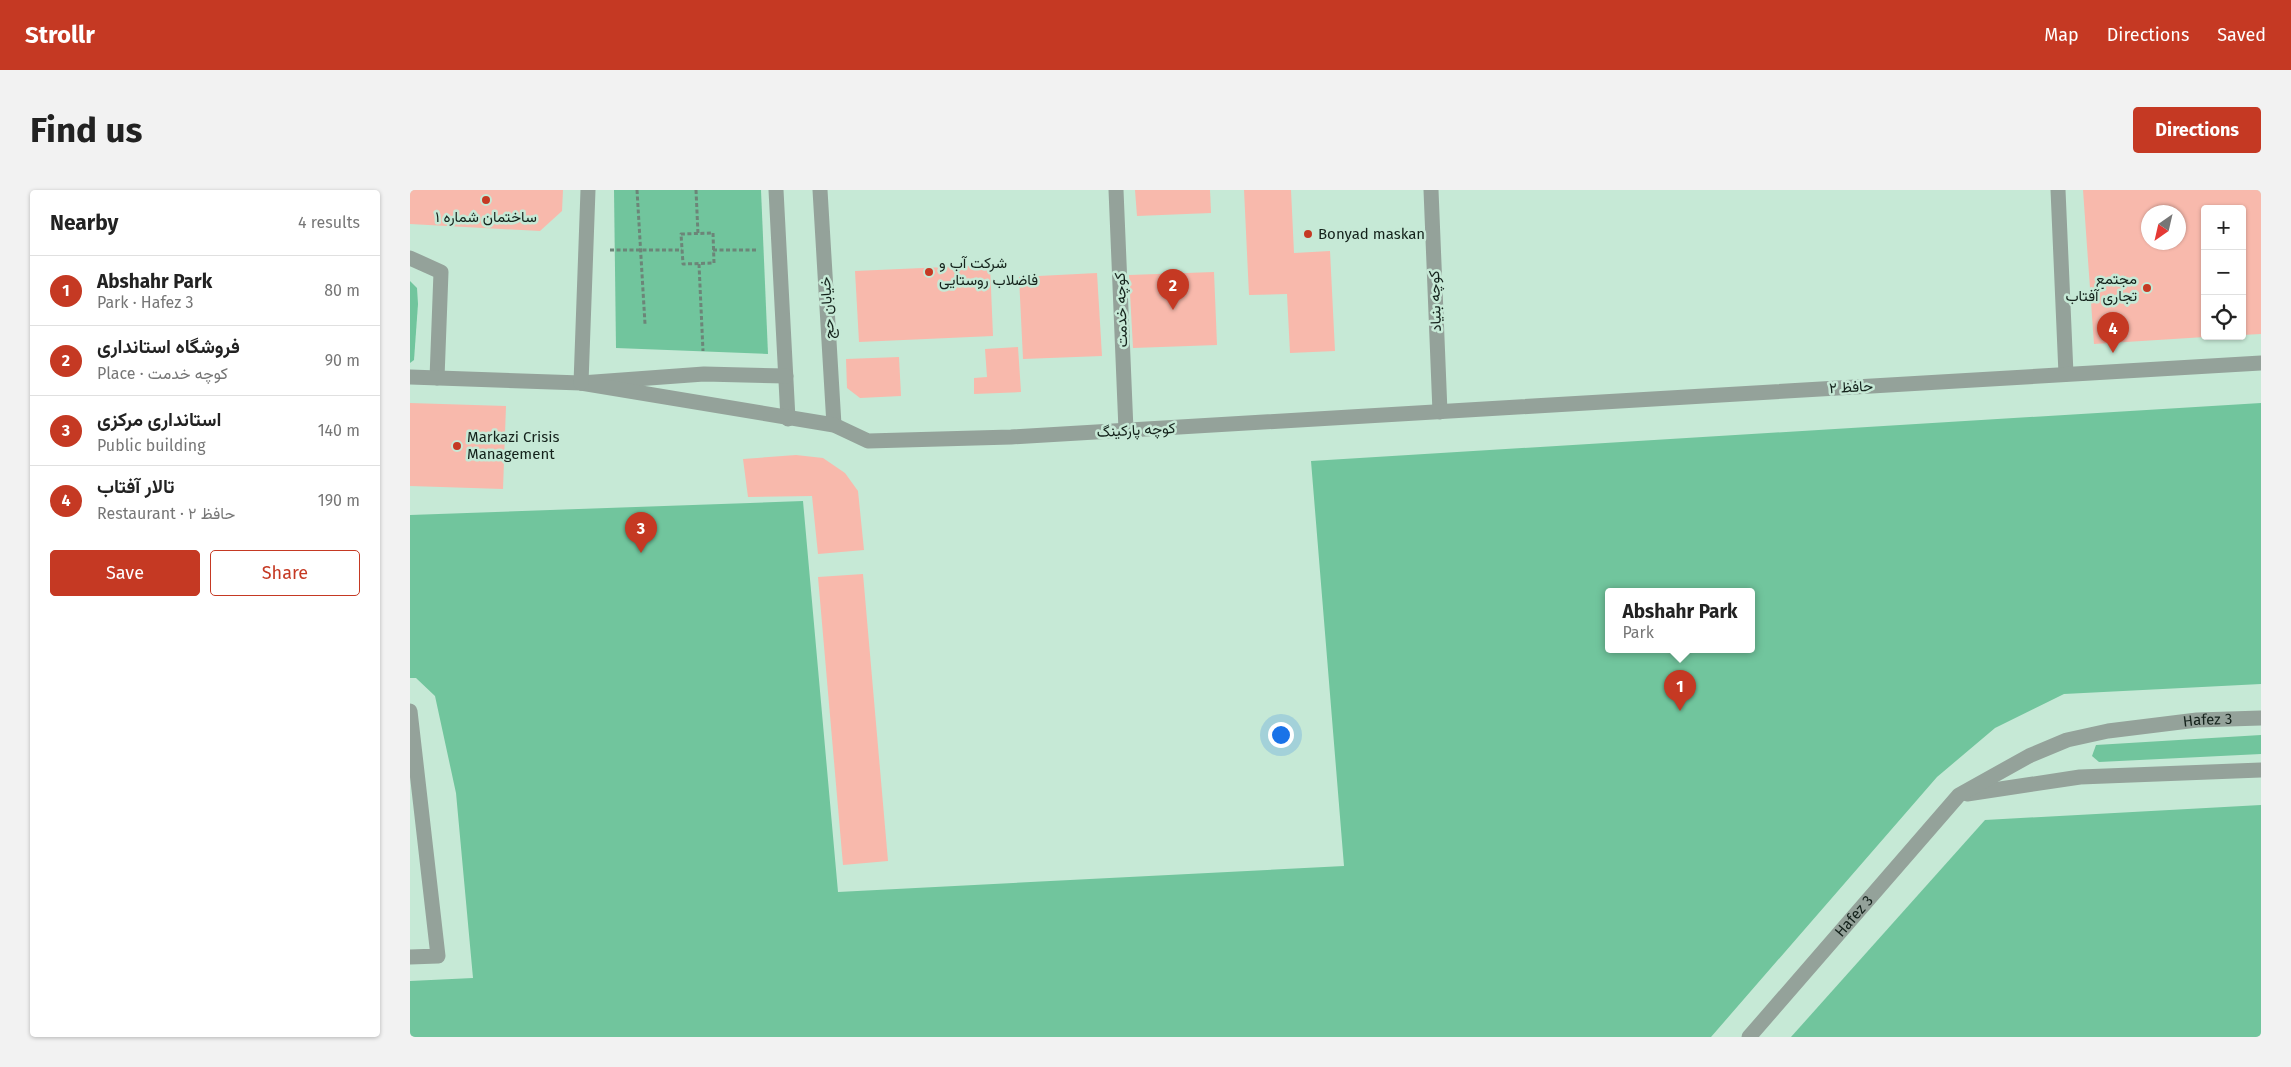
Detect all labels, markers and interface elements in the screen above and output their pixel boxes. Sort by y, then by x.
text: Strollr [25,21,95,49]
text: Map [2044,24,2079,46]
text: Directions [2107,24,2189,46]
text: Saved [2217,24,2266,46]
button: Directions [2133,107,2261,153]
text: Find us [30,109,142,151]
marker: ساختمان شماره ۱ [480,194,492,206]
north arrow [2141,205,2186,250]
map controls [2201,205,2246,340]
button: + [2201,205,2246,250]
place label: ساختمان شماره ۱ [435,208,537,226]
text: Nearby [50,210,118,236]
text: 4 results [298,213,360,232]
place label: Bonyad maskan [1318,225,1425,243]
marker: Bonyad maskan [1302,228,1314,240]
button: − [2201,250,2246,295]
place label: شرکت آب و فاضلاب روستایی [939,254,1038,290]
marker: شرکت آب و فاضلاب روستایی [923,266,935,278]
pin: 2 [1157,269,1189,310]
text: Abshahr Park [97,270,212,293]
street label: کوچه بنیاد [1425,270,1446,332]
place label: مجتمع تجاری آفتاب [2065,270,2137,306]
street label: کوچه خدمت [1111,272,1132,348]
street label: خیابان حج [816,276,840,340]
text: 1 [62,281,70,300]
text: 80 m [324,281,360,300]
marker: مجتمع تجاری آفتاب [2141,282,2153,294]
text: Park · Hafez 3 [97,293,193,312]
button: locate [2201,295,2246,340]
pin: 4 [2097,312,2129,353]
text: فروشگاه استانداری [97,335,240,358]
text: 2 [62,351,70,370]
text: 90 m [325,351,360,370]
text: Place · کوچه خدمت [97,364,228,383]
street label: حافظ ۲ [1828,377,1874,397]
text: استانداری مرکزی [97,408,221,431]
street label: کوچه پارکینگ [1096,419,1176,442]
text: 3 [62,421,70,440]
text: 140 m [318,421,360,440]
place label: Markazi Crisis Management [467,428,559,463]
text: Public building [97,436,205,455]
marker: Markazi Crisis Management [451,440,463,452]
text: تالار آفتاب [97,475,175,498]
text: 4 [61,491,71,510]
text: 190 m [318,491,360,510]
text: Restaurant · حافظ ۲ [97,504,235,523]
pin: 3 [625,512,657,553]
button: Save [50,550,200,596]
button: Share [210,550,360,596]
popup [1605,588,1755,653]
text: Abshahr Park [1622,600,1738,623]
text: Park [1622,623,1654,642]
pin: 1 [1664,670,1696,711]
street label: Hafez 3 [2182,710,2233,731]
your location [1268,722,1294,748]
street label: Hafez 3 [1831,892,1877,941]

